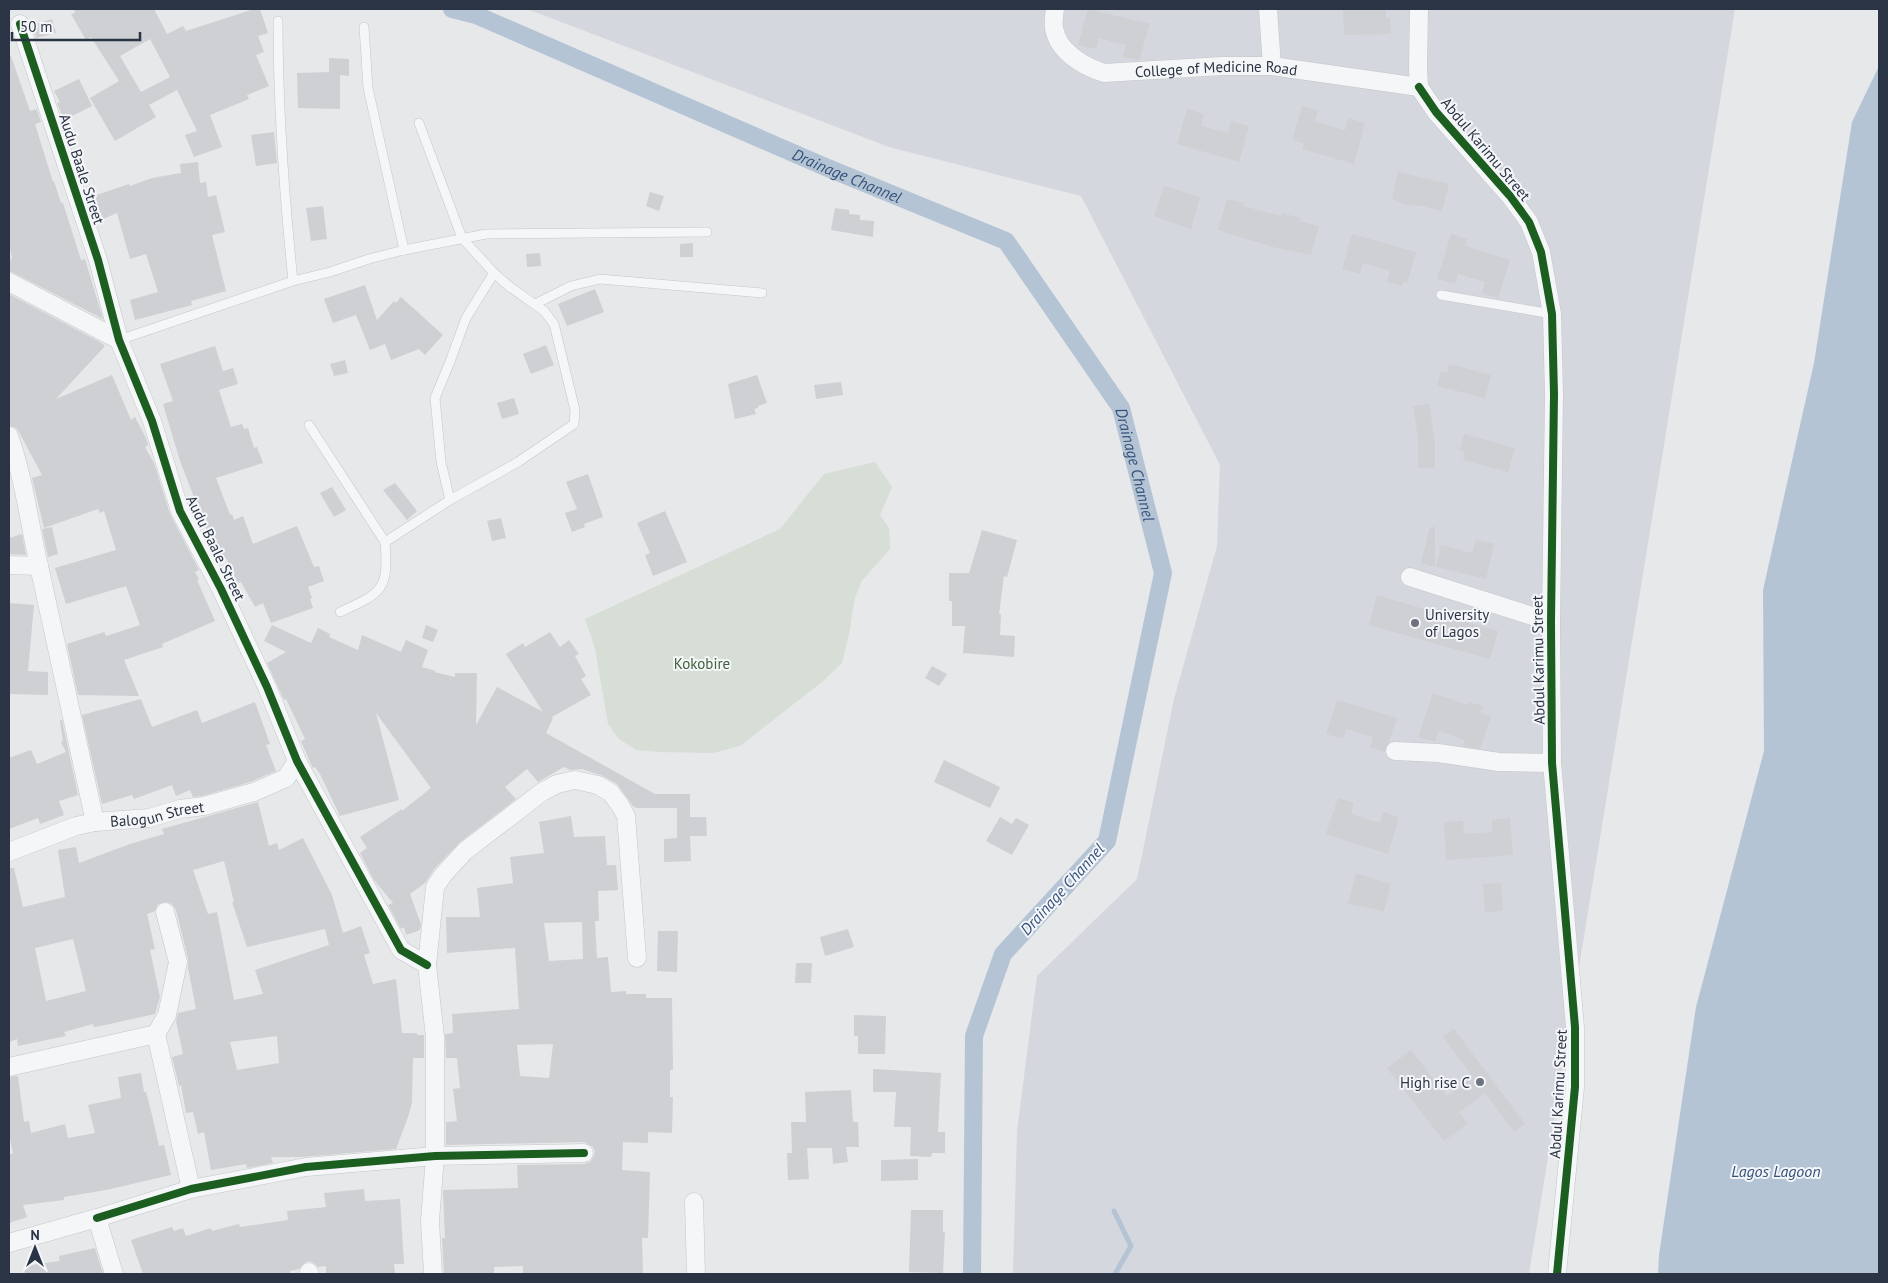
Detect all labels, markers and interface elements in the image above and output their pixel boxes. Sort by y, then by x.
scale bar [12,10,140,42]
text: 50 m [20,17,53,36]
street label: College of Medicine Road [1134,56,1299,81]
street label: Abdul Karimu Street [1437,93,1535,205]
street label: Audu Baale Street [55,111,109,227]
water label: Drainage Channel [789,144,905,207]
water label: Drainage Channel [1111,406,1160,524]
street label: Audu Baale Street [182,492,250,604]
street label: Abdul Karimu Street [1527,595,1549,725]
place label: University of Lagos [1425,605,1489,641]
marker: University of Lagos [1409,617,1421,629]
park label: Kokobire [674,654,730,673]
street label: Balogun Street [109,797,205,830]
water label: Drainage Channel [1016,839,1109,939]
street label: Abdul Karimu Street [1545,1029,1571,1159]
place label: High rise C [1400,1073,1470,1092]
marker: High rise C [1474,1076,1486,1088]
water label: Lagos Lagoon [1731,1161,1821,1181]
north arrow [10,1223,60,1273]
text: N [30,1226,40,1244]

